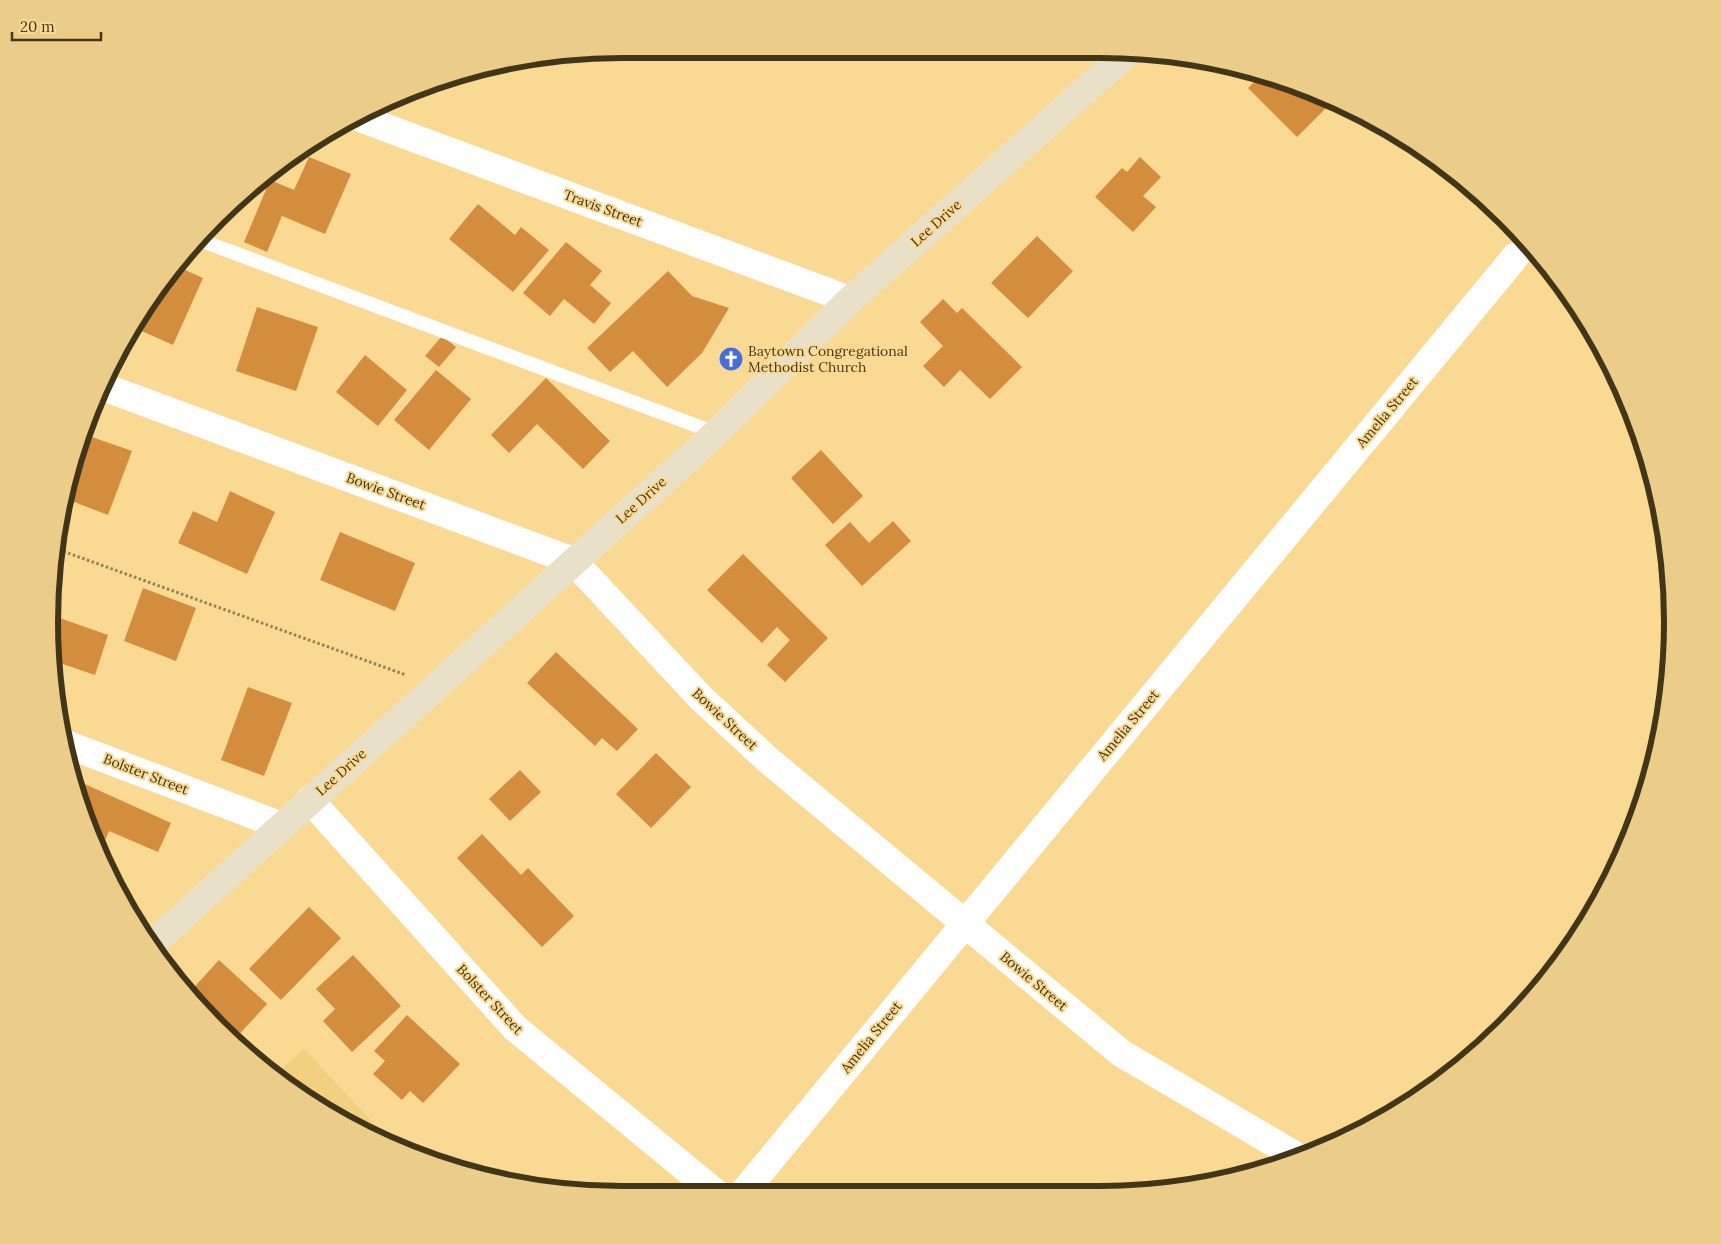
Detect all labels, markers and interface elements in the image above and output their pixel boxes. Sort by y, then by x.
scale bar [12,10,101,42]
text: 20 m [20,17,55,36]
street label: Travis Street [561,185,645,231]
street label: Lee Drive [907,195,965,250]
place label: Baytown Congregational Methodist Church [748,342,908,376]
church icon: Baytown Congregational Methodist Church [718,346,744,372]
street label: Amelia Street [1351,372,1422,452]
street label: Bowie Street [344,468,429,514]
street label: Lee Drive [612,472,670,527]
street label: Bowie Street [689,684,762,754]
street label: Amelia Street [1092,685,1163,765]
street label: Lee Drive [312,744,370,799]
street label: Bolster Street [101,750,192,799]
street label: Bowie Street [996,947,1072,1015]
street label: Bolster Street [453,960,528,1038]
street label: Amelia Street [836,997,906,1077]

